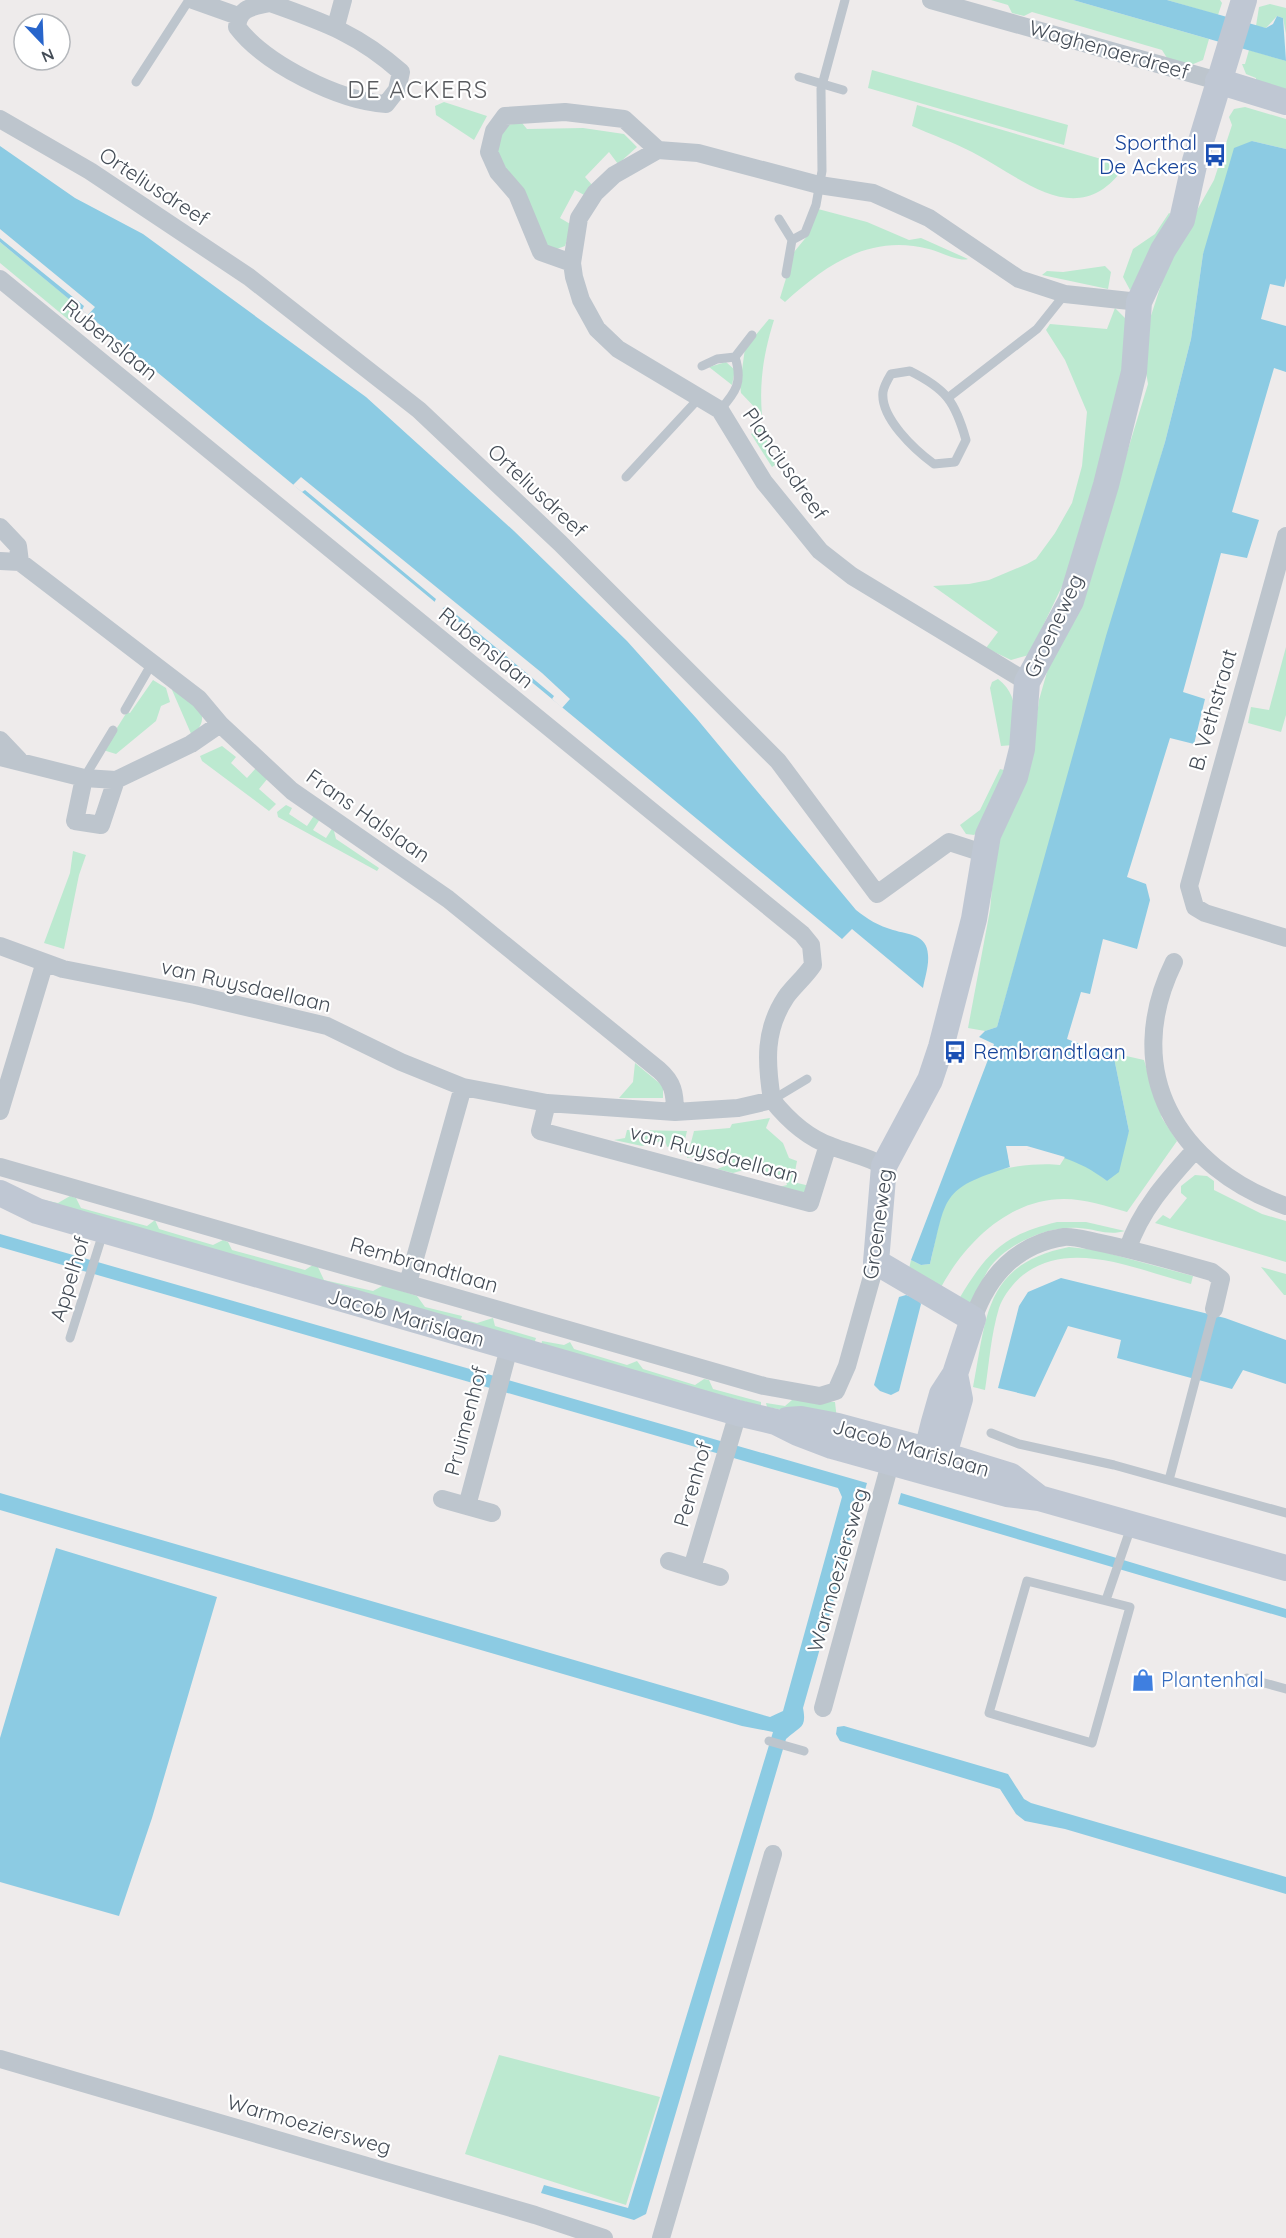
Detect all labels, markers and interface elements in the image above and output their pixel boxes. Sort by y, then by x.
north arrow [12,12,72,72]
street label: Waghenaerdreef [1026,14,1193,84]
text: N [39,44,57,67]
district label: DE ACKERS [347,74,489,104]
place label: Sporthal De Ackers [1099,129,1197,179]
street label: Orteliusdreef [95,141,215,232]
bus stop icon: Sporthal De Ackers [1202,142,1228,168]
street label: Rubenslaan [58,293,164,386]
street label: Planciusdreef [738,402,834,525]
street label: Orteliusdreef [483,438,593,543]
street label: Groeneweg [1018,570,1088,682]
street label: Rubenslaan [434,601,540,694]
street label: B. Vethstraat [1182,646,1242,773]
street label: Frans Halslaan [302,763,435,867]
street label: van Ruysdaellaan [159,953,334,1017]
place label: Rembrandtlaan [973,1038,1126,1064]
bus stop icon: Rembrandtlaan [942,1039,968,1065]
street label: van Ruysdaellaan [627,1118,802,1188]
street label: Groeneweg [856,1167,898,1281]
street label: Rembrandtlaan [347,1230,501,1298]
street label: Appelhof [44,1232,94,1325]
street label: Jacob Marislaan [325,1282,488,1352]
street label: Pruimenhof [438,1363,492,1478]
street label: Jacob Marislaan [830,1412,993,1482]
street label: Perenhof [667,1437,717,1530]
street label: Warmoeziersweg [801,1485,873,1655]
place label: Plantenhal [1161,1666,1264,1692]
shop icon: Plantenhal [1130,1667,1156,1693]
street label: Warmoeziersweg [224,2088,394,2160]

